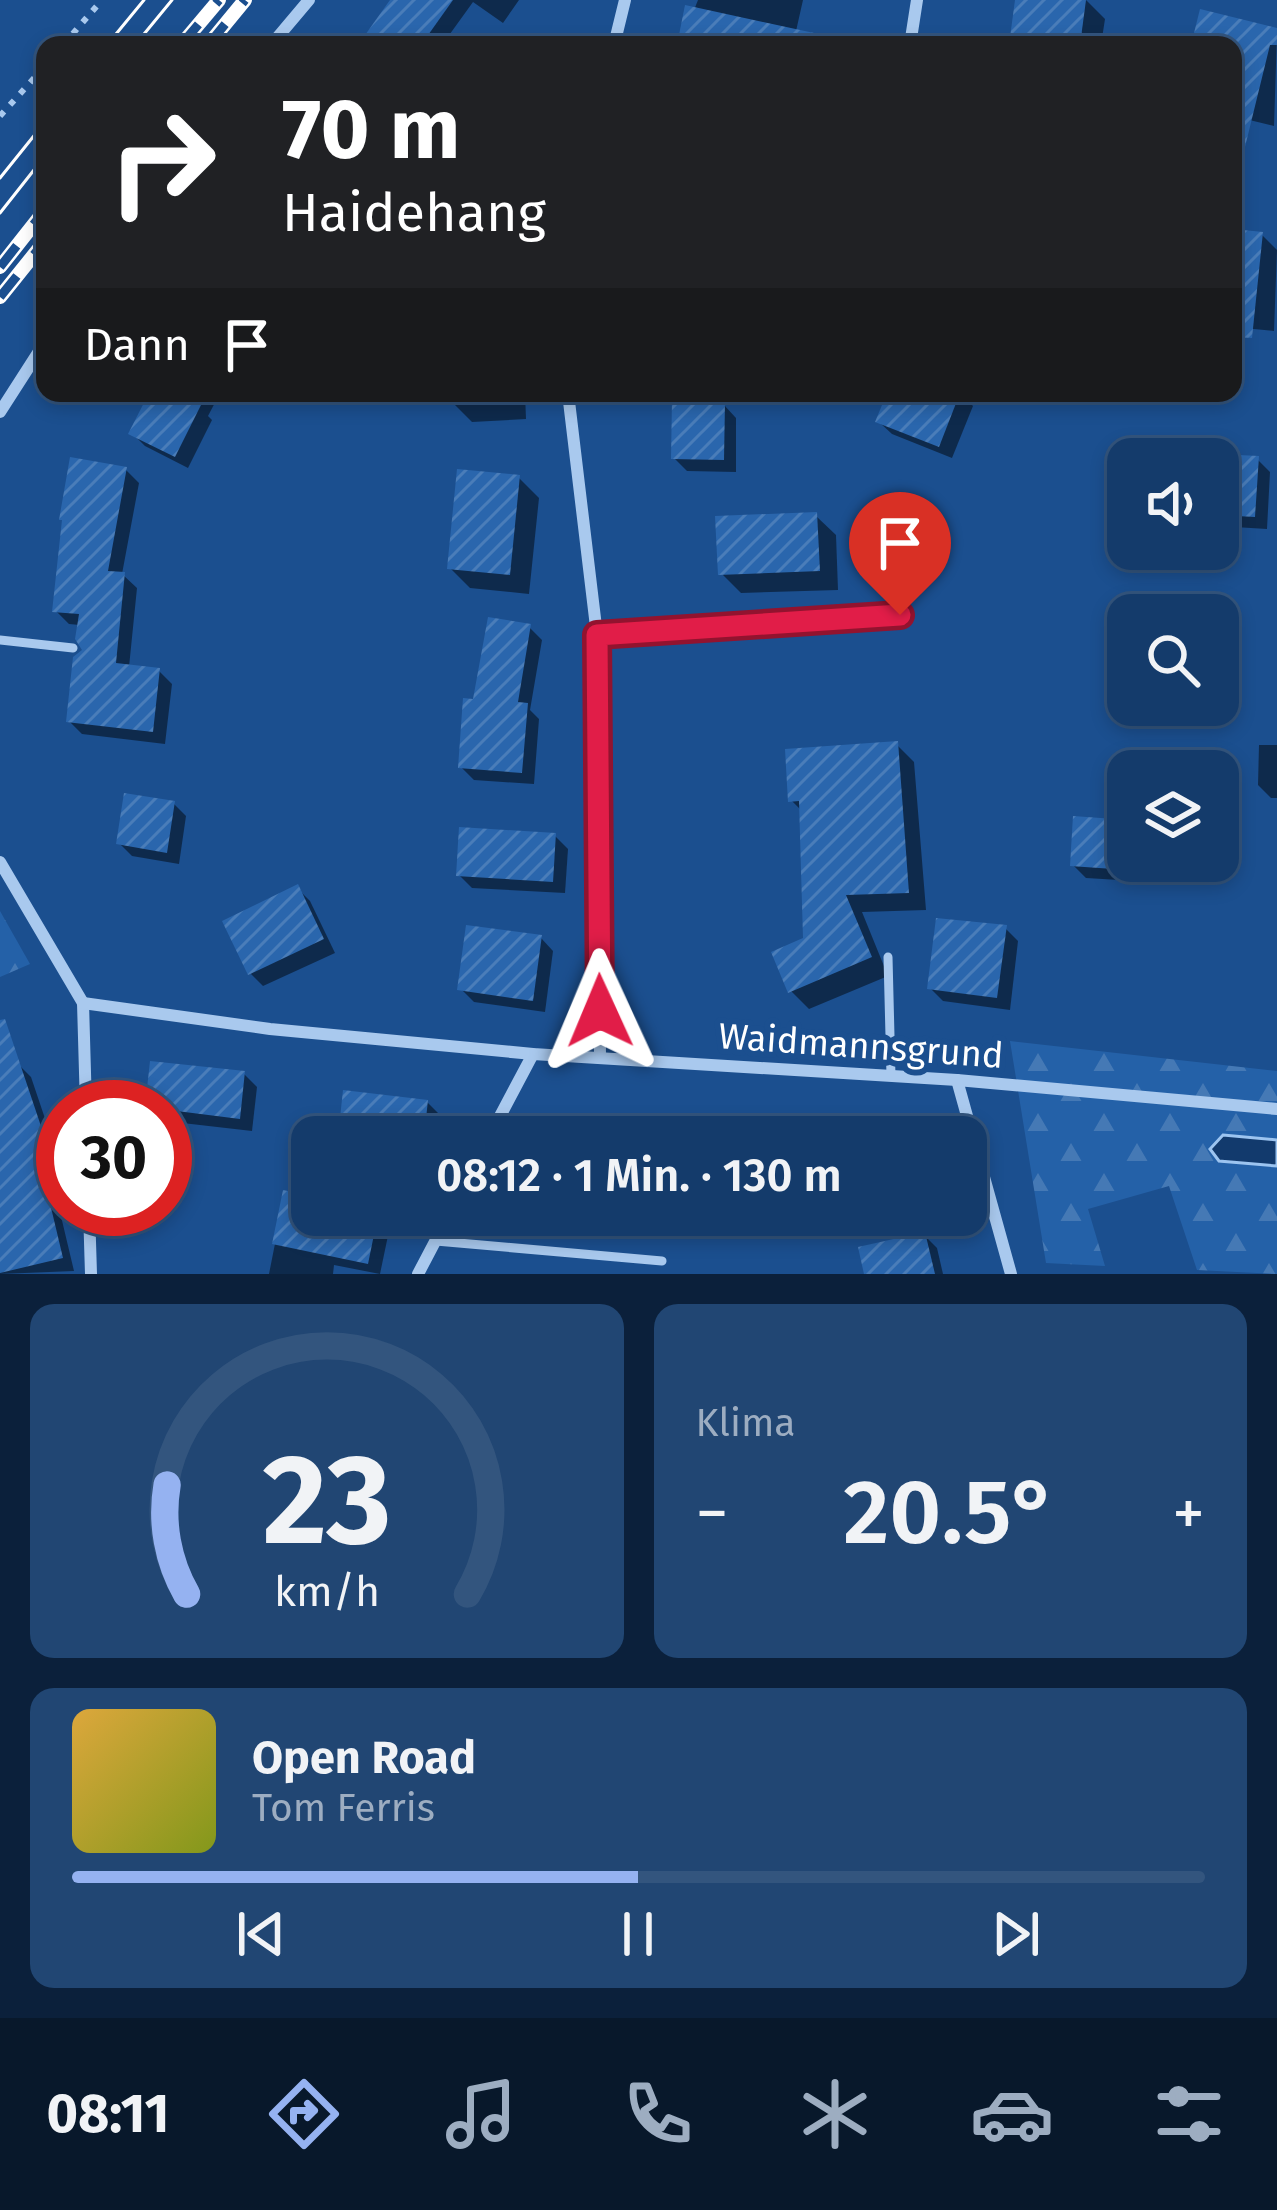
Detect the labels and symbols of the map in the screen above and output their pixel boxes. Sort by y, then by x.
pin [849,492,951,615]
position arrow [537,948,663,1074]
street label: Waidmannsgrund [717,1014,1005,1078]
speed limit sign: 30 [36,1080,192,1236]

